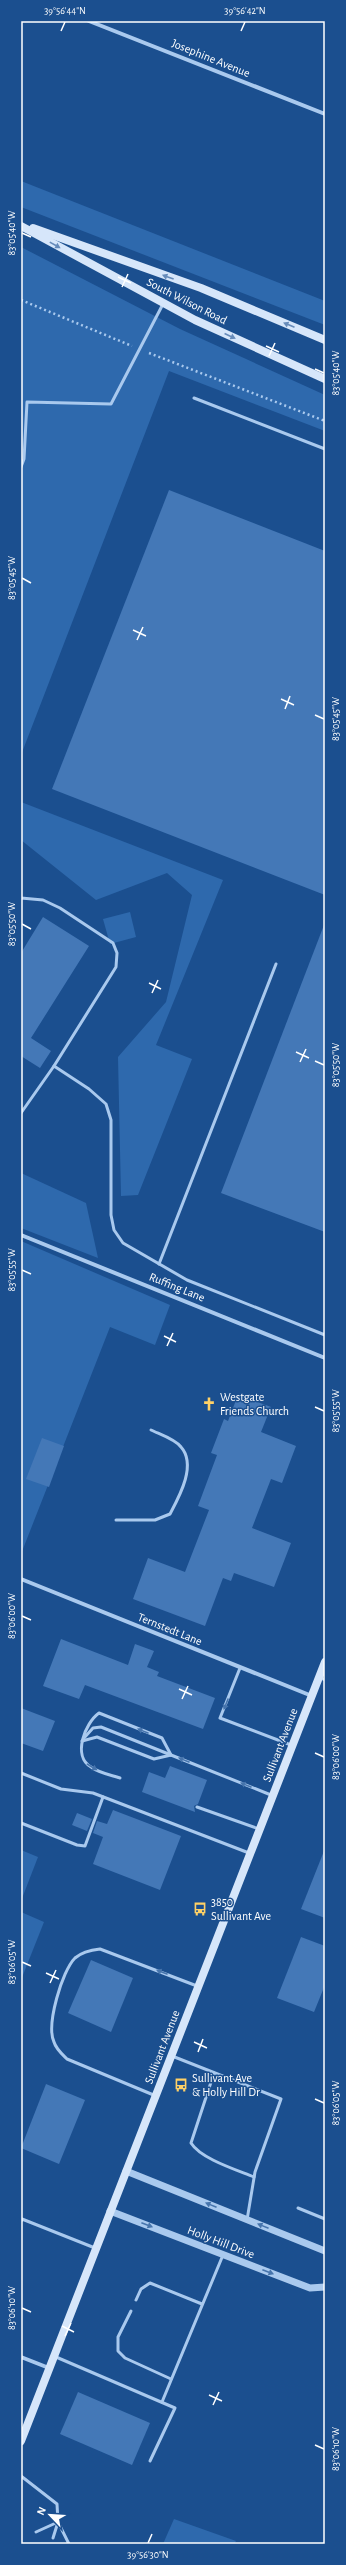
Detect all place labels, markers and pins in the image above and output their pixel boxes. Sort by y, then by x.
place label: Westgate Friends Church [220,1391,289,1417]
church icon: Westgate Friends Church [201,1396,217,1412]
place label: 3850 Sullivant Ave [211,1896,271,1922]
bus stop icon: 3850 Sullivant Ave [192,1901,208,1917]
place label: Sullivant Ave & Holly Hill Dr [192,2072,260,2099]
bus stop icon: Sullivant Ave & Holly Hill Dr [173,2077,189,2093]

